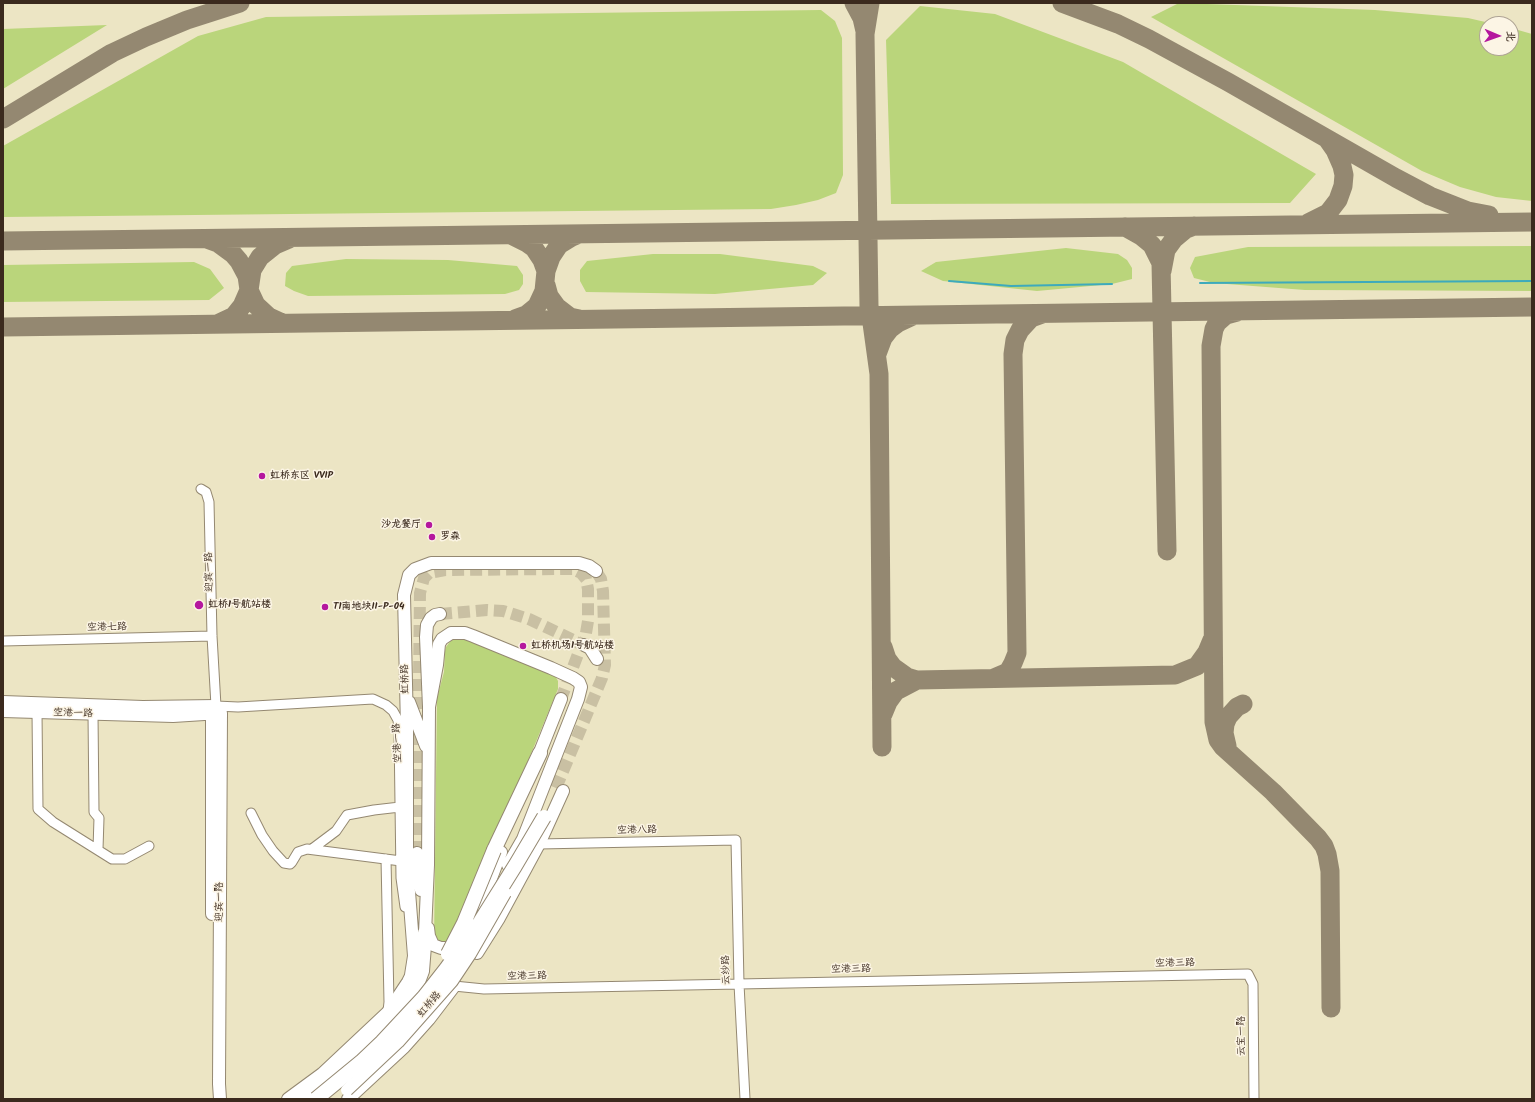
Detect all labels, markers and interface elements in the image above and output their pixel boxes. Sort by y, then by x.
north arrow [1479,16,1519,56]
text: 北 [1501,31,1519,42]
place label: 虹桥东区 VVIP [270,470,333,482]
marker: 虹桥东区 VVIP [257,471,267,481]
place label: 沙龙餐厅 [381,519,421,531]
marker: 沙龙餐厅 [424,520,434,530]
place label: 罗森 [440,531,460,543]
marker: 罗森 [427,532,437,542]
street label: 迎宾一路 [204,552,216,592]
marker: 虹桥1号航站楼 [193,599,205,611]
place label: 虹桥1号航站楼 [208,599,271,611]
place label: T1南地块II-P-04 [333,601,404,613]
marker: T1南地块II-P-04 [320,602,330,612]
street label: 空港七路 [87,622,127,634]
place label: 虹桥机场1号航站楼 [531,640,614,652]
marker: 虹桥机场1号航站楼 [518,641,528,651]
street label: 虹桥路 [400,664,412,694]
street label: 空港一路 [53,707,93,721]
street label: 空港一路 [391,723,405,763]
street label: 空港八路 [617,825,657,837]
street label: 迎宾一路 [214,882,226,922]
street label: 云纱路 [721,955,733,985]
street label: 空港三路 [1155,958,1195,970]
street label: 空港三路 [831,964,871,976]
street label: 空港三路 [507,971,547,983]
street label: 虹桥路 [416,990,444,1020]
street label: 云宝一路 [1236,1016,1248,1056]

